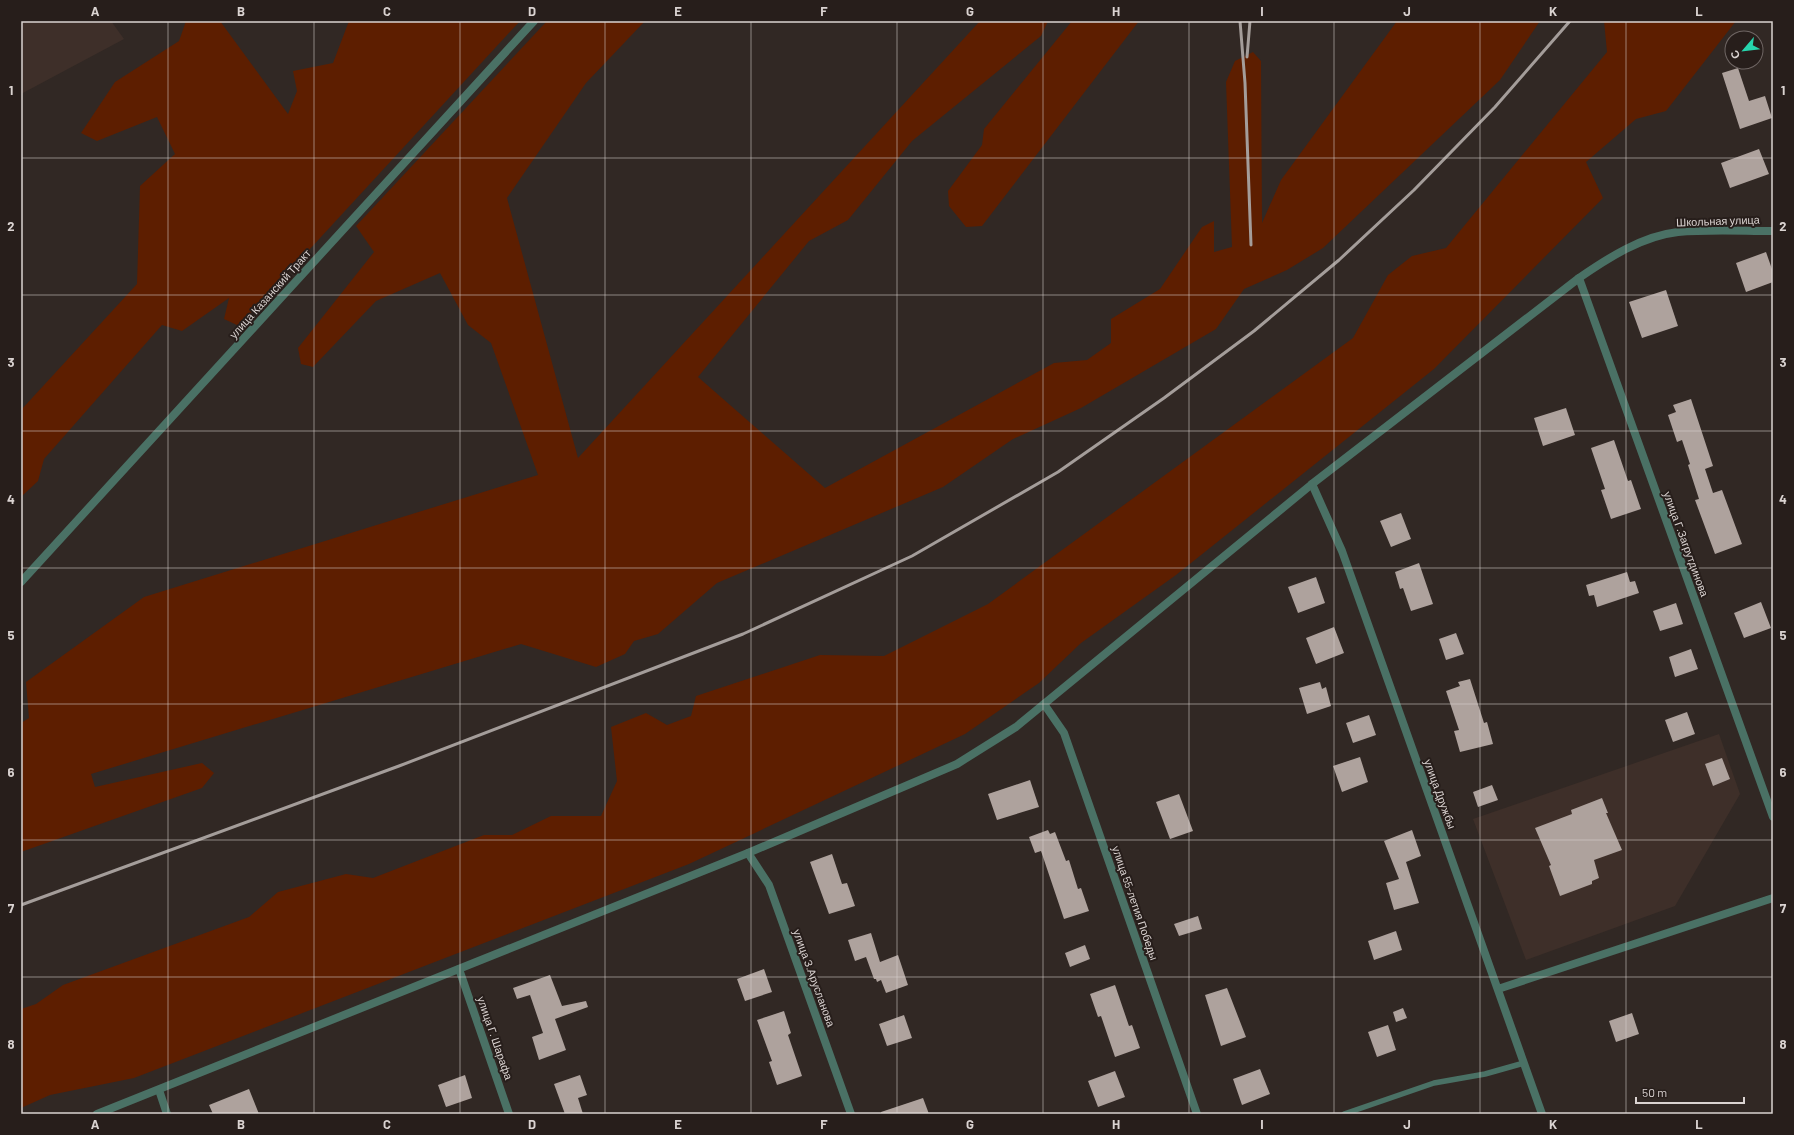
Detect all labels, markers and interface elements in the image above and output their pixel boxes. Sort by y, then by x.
text: A [91,3,100,19]
text: B [237,3,245,19]
text: C [383,3,391,19]
text: D [528,3,536,19]
text: E [674,3,682,19]
text: F [820,3,828,19]
text: G [966,3,974,19]
text: H [1112,3,1120,19]
text: I [1260,3,1264,19]
text: J [1403,3,1411,19]
text: K [1549,3,1557,19]
text: L [1695,3,1703,19]
north arrow [1724,30,1764,70]
text: С [1727,48,1742,61]
text: 1 [9,82,13,98]
text: 1 [1781,82,1785,98]
street label: Школьная улица [1676,213,1761,228]
text: 2 [7,218,15,234]
text: 2 [1779,218,1787,234]
street label: улица Казанский Тракт [226,247,313,341]
text: 3 [7,354,15,370]
text: 3 [1779,354,1787,370]
street label: улица Г.Загрутдинова [1661,489,1712,599]
text: 4 [7,491,15,507]
text: 4 [1779,491,1787,507]
text: 5 [7,627,15,643]
text: 5 [1779,627,1787,643]
street label: улица Дружбы [1422,757,1459,831]
text: 6 [8,764,15,780]
text: 6 [1780,764,1787,780]
street label: улица 55-летия Победы [1110,844,1161,962]
text: 7 [8,900,15,916]
text: 7 [1780,900,1787,916]
street label: улица З.Арусланова [791,927,838,1029]
street label: улица Г. Шарафа [475,994,516,1082]
text: 8 [7,1036,15,1052]
text: 8 [1779,1036,1787,1052]
scale bar [1636,1079,1744,1105]
text: 50 m [1642,1085,1667,1099]
text: A [91,1116,100,1132]
text: B [237,1116,245,1132]
text: C [383,1116,391,1132]
text: D [528,1116,536,1132]
text: E [674,1116,682,1132]
text: F [820,1116,828,1132]
text: G [966,1116,974,1132]
text: H [1112,1116,1120,1132]
text: I [1260,1116,1264,1132]
text: J [1403,1116,1411,1132]
text: K [1549,1116,1557,1132]
text: L [1695,1116,1703,1132]

